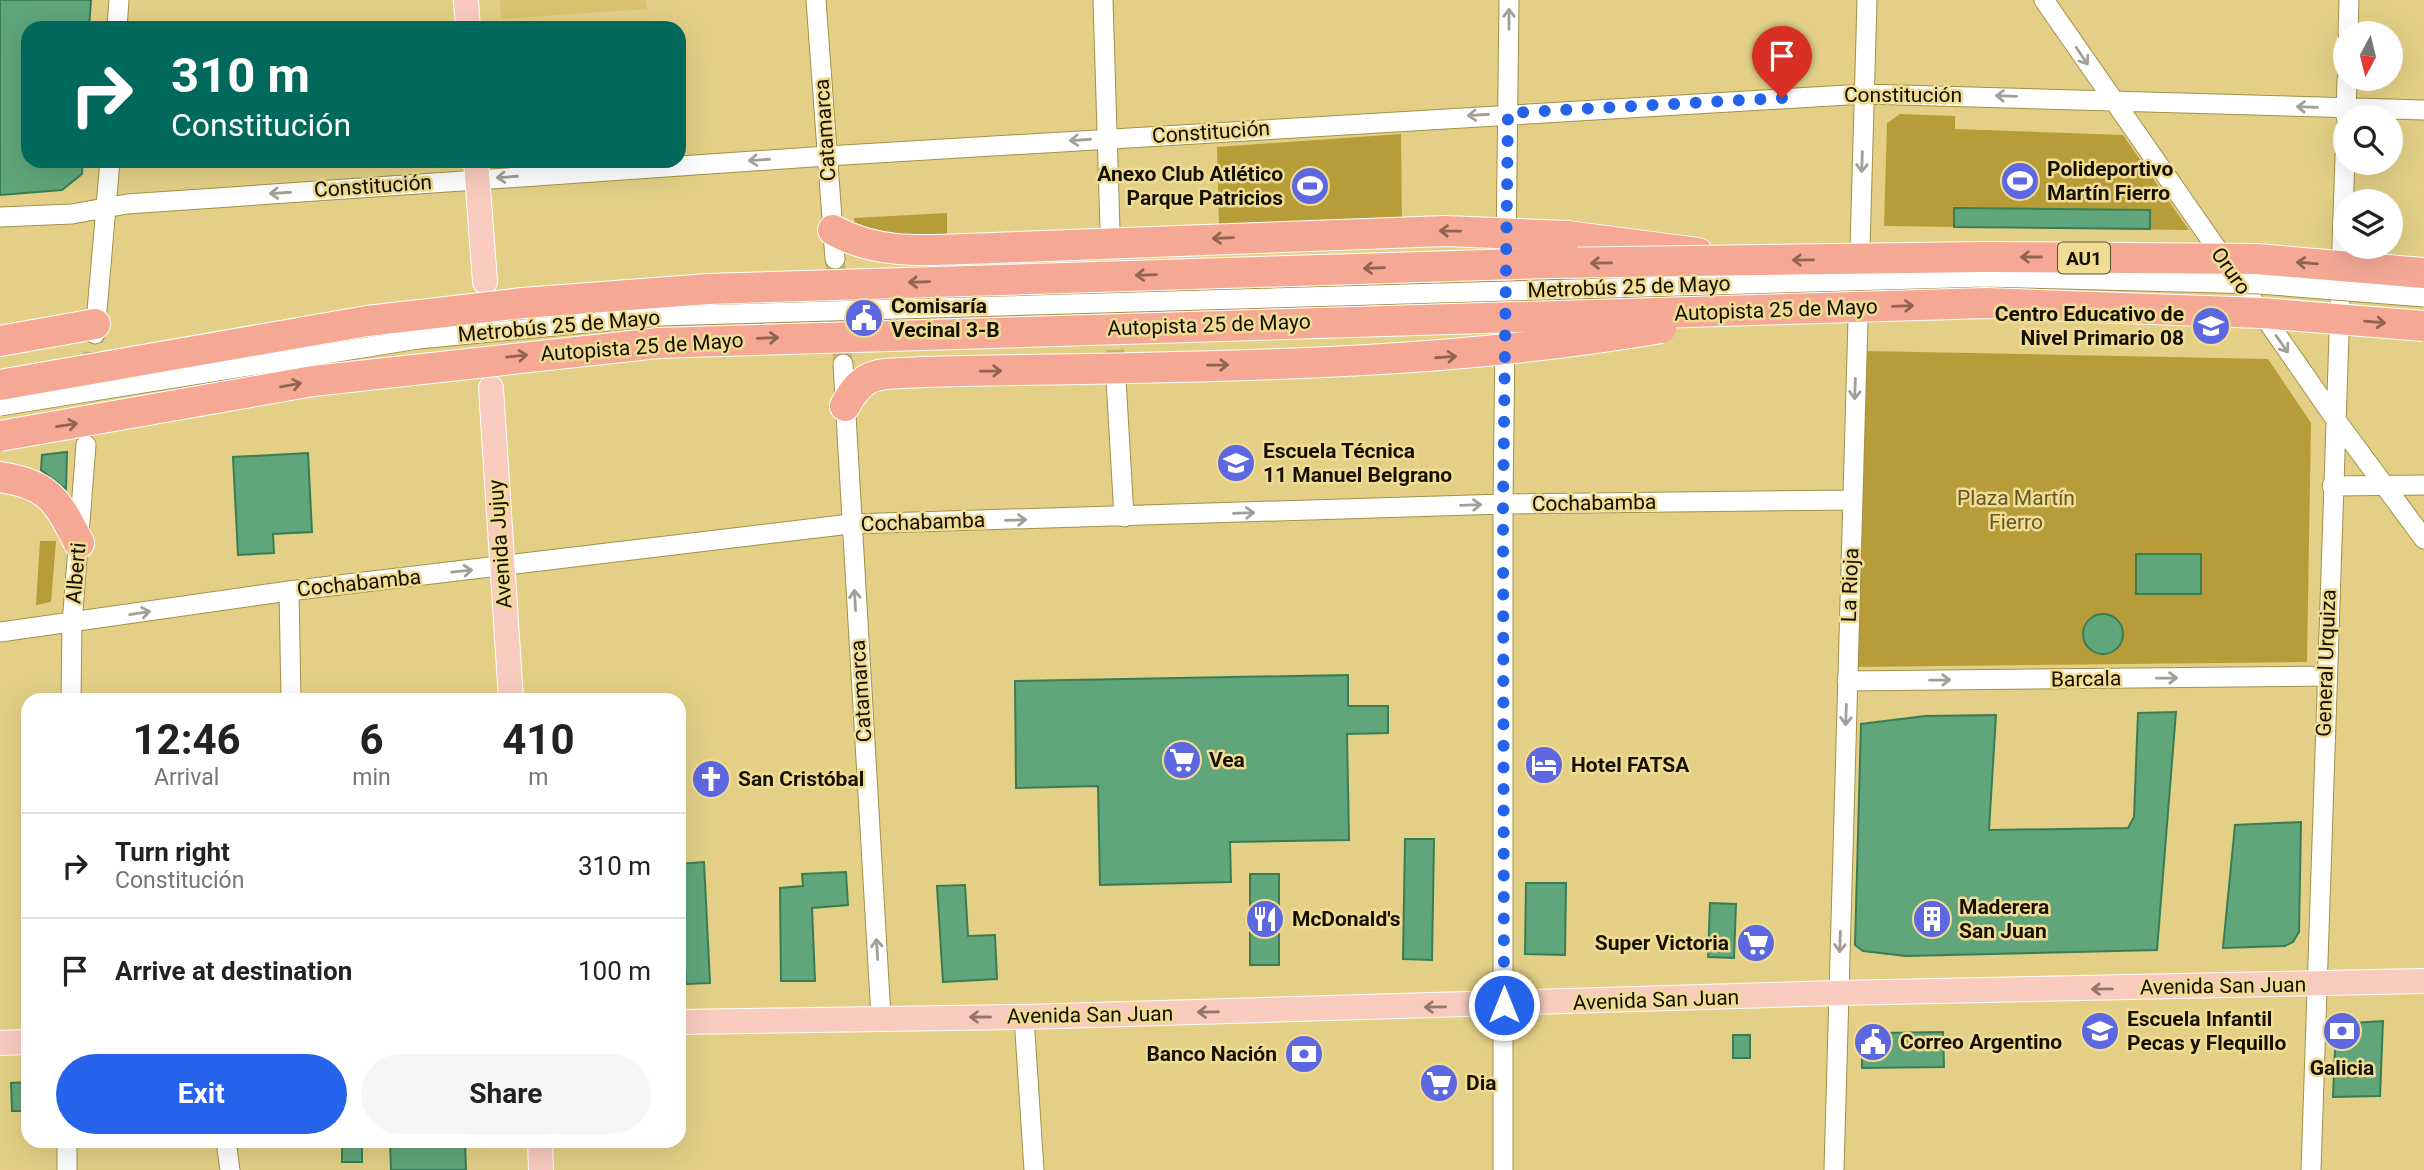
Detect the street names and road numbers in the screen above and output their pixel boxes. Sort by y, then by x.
street label: Catamarca [809,78,841,182]
street label: Constitución [1844,83,1962,107]
street label: Constitución [1151,116,1271,148]
street label: Constitución [313,170,433,202]
road number: AU1 [2058,242,2110,274]
street label: Oruro [2206,243,2256,299]
street label: Metrobús 25 de Mayo [1527,271,1731,303]
street label: Autopista 25 de Mayo [1674,294,1878,326]
street label: Metrobús 25 de Mayo [457,305,661,347]
street label: Autopista 25 de Mayo [1107,309,1311,341]
street label: Autopista 25 de Mayo [540,328,744,366]
street label: Avenida Jujuy [484,479,516,609]
street label: Cochabamba [1532,490,1656,516]
street label: Cochabamba [860,508,986,536]
street label: Alberti [61,541,91,605]
street label: La Rioja [1837,547,1863,623]
street label: Cochabamba [296,565,422,601]
street label: General Urquiza [2311,589,2341,737]
street label: Catamarca [845,639,877,743]
street label: Barcala [2051,666,2121,692]
street label: Avenida San Juan [2140,973,2306,999]
street label: Avenida San Juan [1572,985,1740,1015]
street label: Avenida San Juan [1007,1002,1173,1028]

